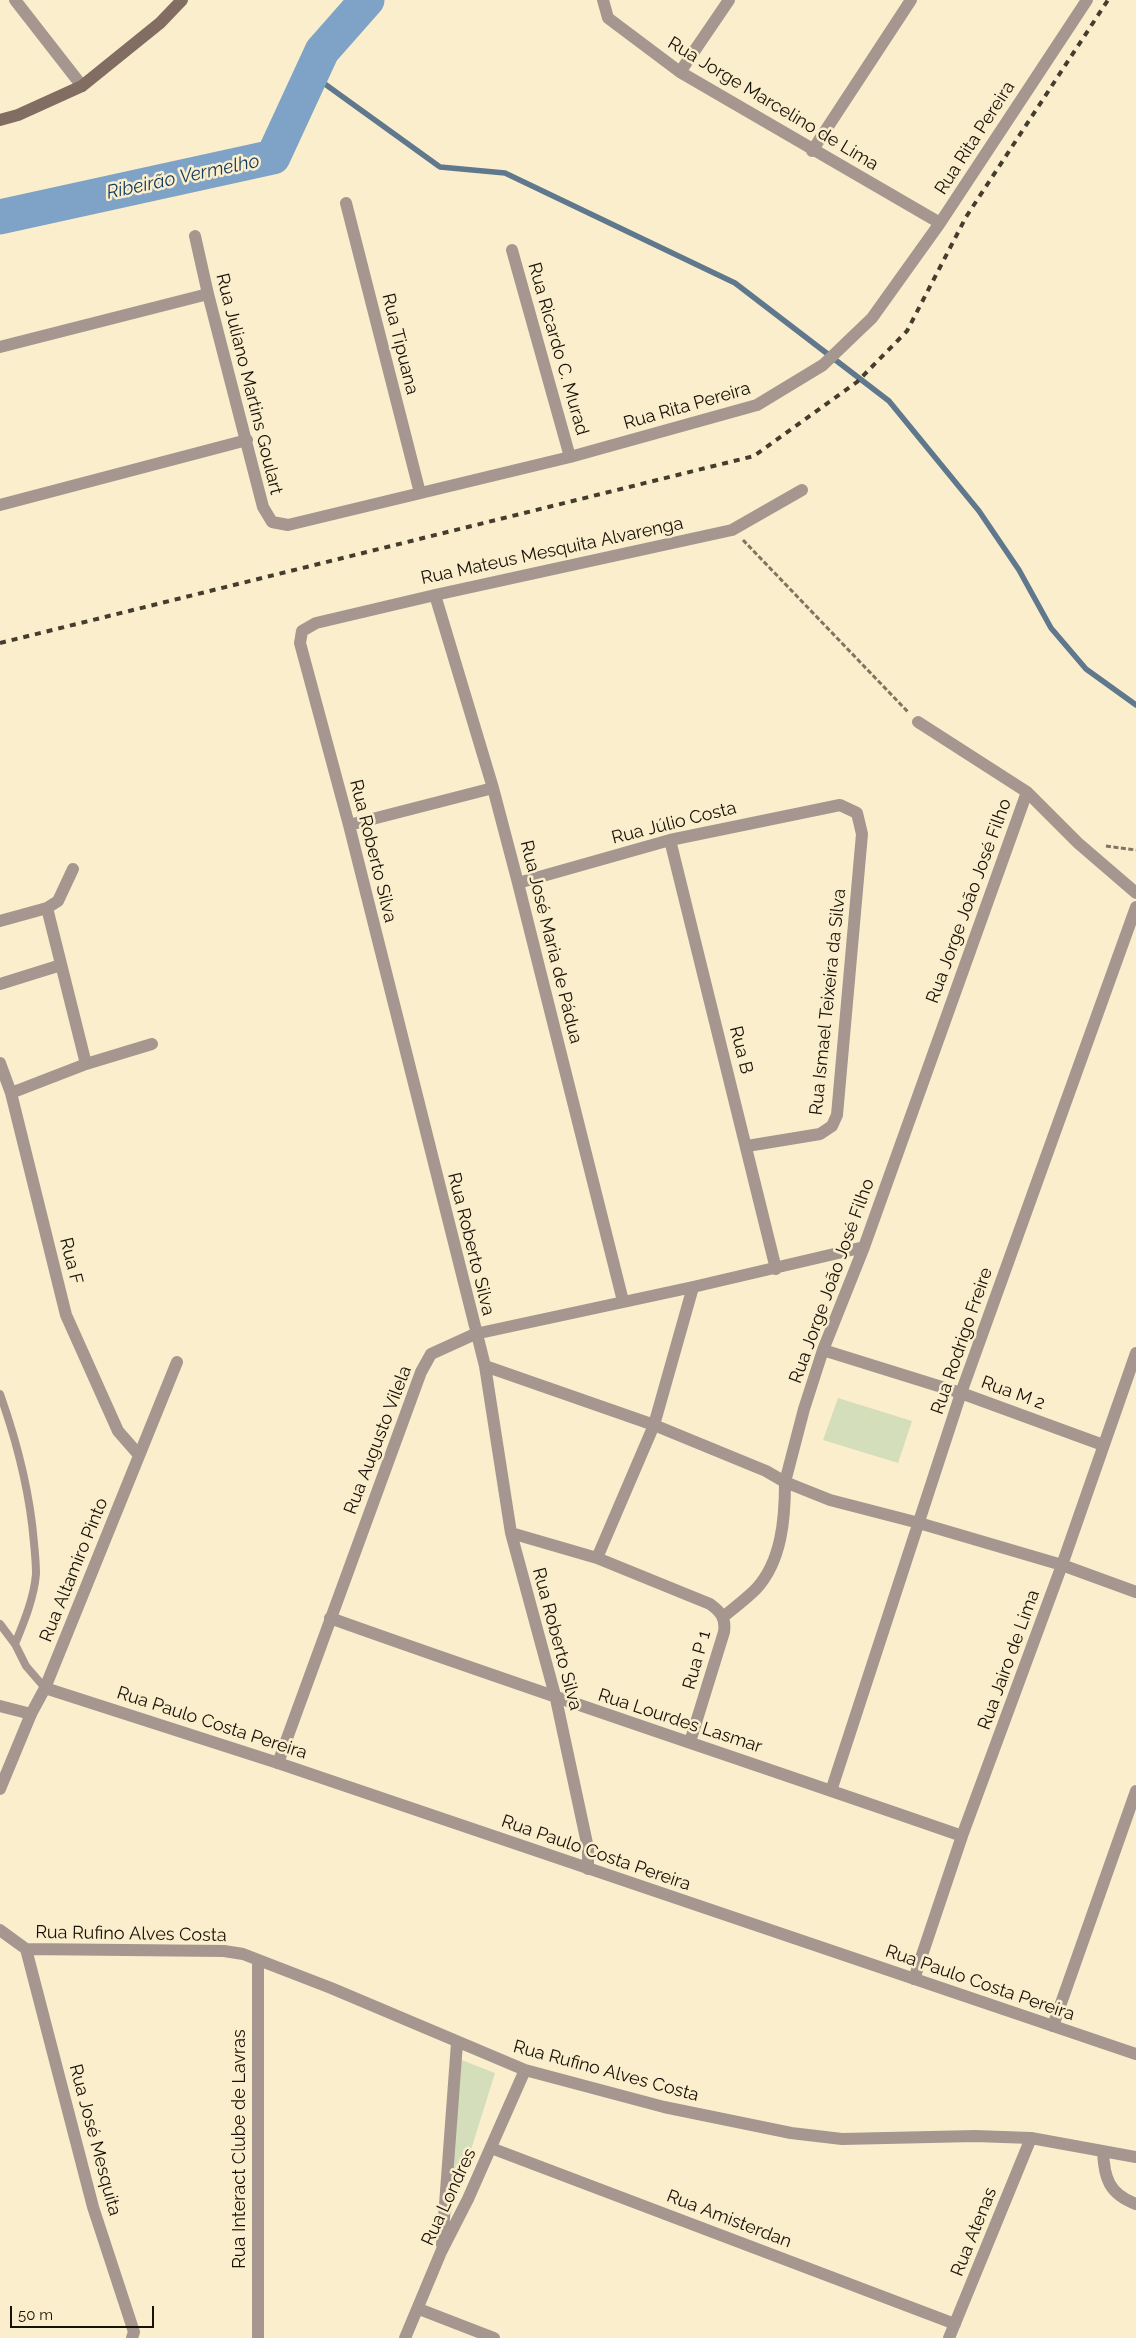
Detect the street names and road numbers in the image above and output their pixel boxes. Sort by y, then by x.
street label: Rua Jorge Marcelino de Lima [664,32,882,176]
street label: Rua Rita Pereira [930,77,1020,199]
street label: Rua Ricardo C. Murad [523,260,593,438]
street label: Rua Juliano Martins Goulart [211,271,287,497]
street label: Rua Tipuana [377,291,423,397]
street label: Rua Rita Pereira [621,378,753,434]
street label: Rua Mateus Mesquita Alvarenga [419,513,685,589]
street label: Rua Roberto Silva [345,777,401,925]
street label: Rua Jorge João José Filho [922,796,1016,1006]
street label: Rua Júlio Costa [609,797,739,849]
street label: Rua José Maria de Pádua [515,838,587,1046]
street label: Rua Ismael Teixeira da Silva [805,888,851,1116]
street label: Rua B [725,1024,757,1076]
street label: Rua Roberto Silva [443,1170,499,1318]
street label: Rua Jorge João José Filho [785,1176,879,1386]
street label: Rua F [55,1235,87,1287]
street label: Rua Rodrigo Freire [927,1265,997,1417]
street label: Rua Augusto Vilela [340,1363,416,1517]
street label: Rua M 2 [978,1371,1048,1415]
street label: Rua Altamiro Pinto [35,1495,113,1645]
street label: Rua Roberto Silva [528,1565,586,1713]
street label: Rua Jairo de Lima [974,1587,1044,1733]
street label: Rua P 1 [678,1628,716,1692]
street label: Rua Paulo Costa Pereira [114,1682,310,1764]
street label: Rua Lourdes Lasmar [595,1684,765,1758]
street label: Rua Paulo Costa Pereira [498,1810,694,1896]
street label: Rua Rufino Alves Costa [35,1922,227,1946]
street label: Rua Paulo Costa Pereira [882,1940,1078,2026]
street label: Rua Interact Clube de Lavras [229,2029,251,2269]
street label: Rua Rufino Alves Costa [511,2036,701,2106]
street label: Rua José Mesquita [64,2062,126,2218]
street label: Rua Londres [417,2145,481,2249]
street label: Rua Atenas [946,2184,1002,2280]
street label: Rua Amisterdan [663,2185,795,2253]

